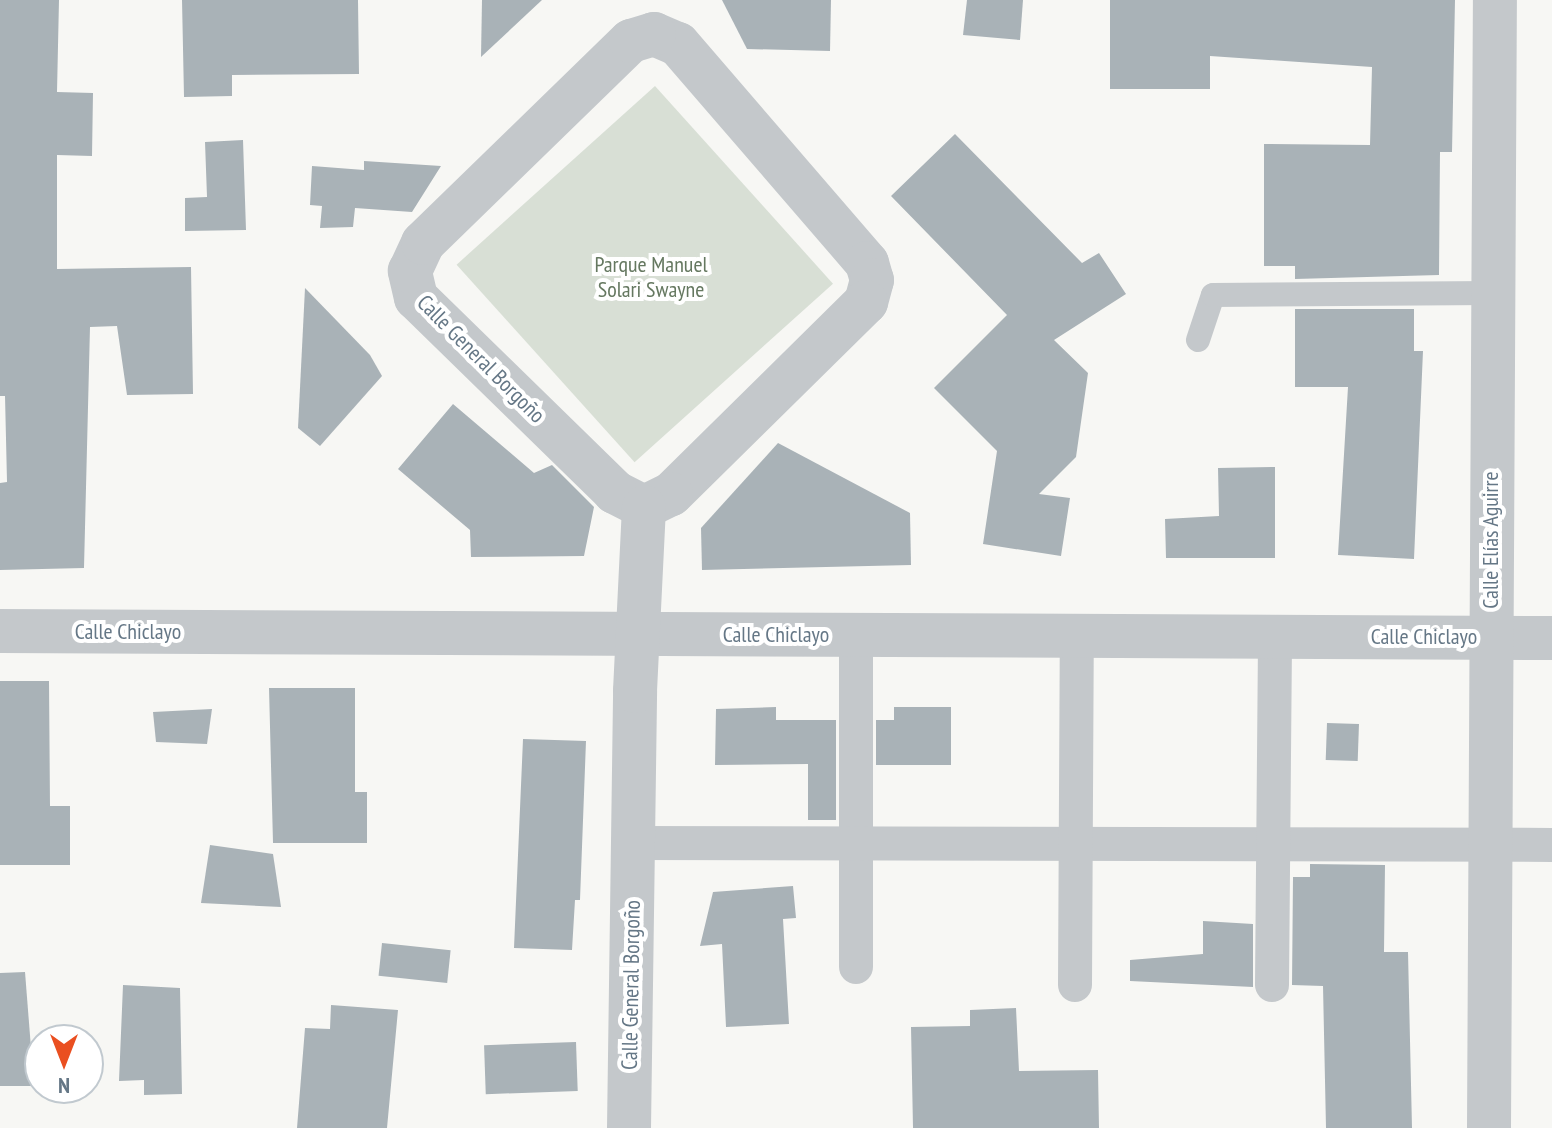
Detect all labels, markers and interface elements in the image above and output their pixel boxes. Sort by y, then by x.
park label: Parque Manuel Solari Swayne [594,251,708,302]
street label: Calle General Borgoño [412,290,550,428]
street label: Calle Elías Aguirre [1478,471,1504,609]
street label: Calle Chiclayo [75,619,181,645]
street label: Calle Chiclayo [723,622,829,648]
street label: Calle Chiclayo [1371,624,1477,650]
street label: Calle General Borgoño [616,900,646,1070]
north arrow [24,1024,104,1104]
text: N [58,1072,70,1100]

